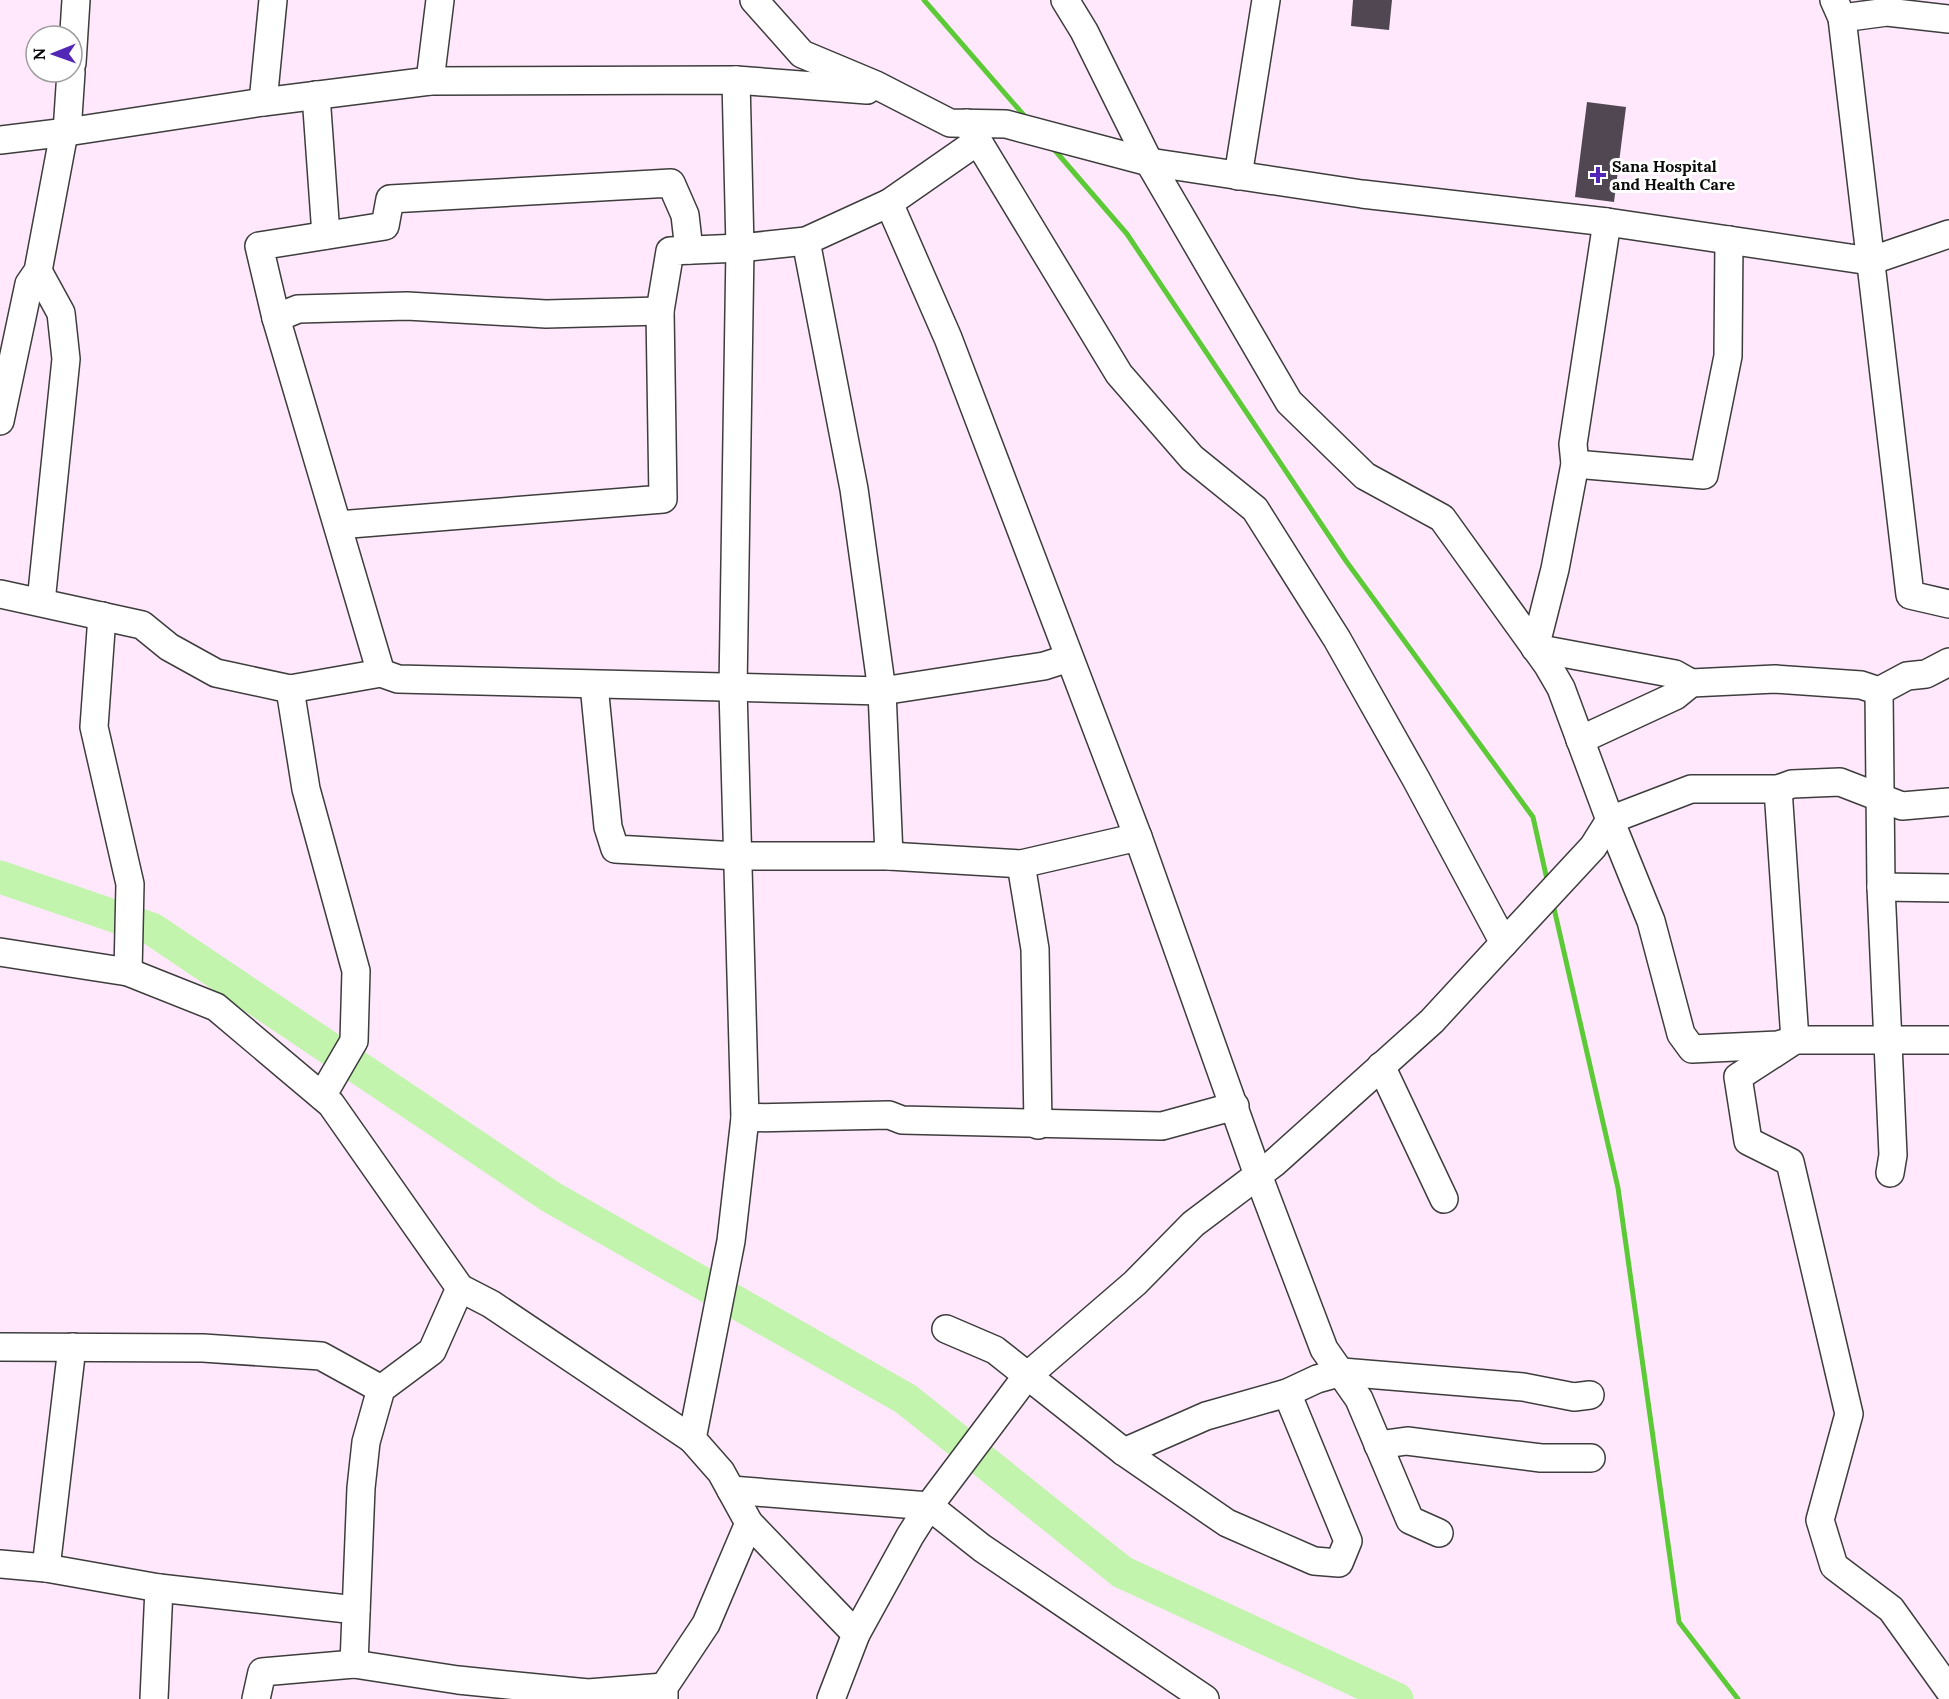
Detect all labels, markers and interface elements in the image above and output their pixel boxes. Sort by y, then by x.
north arrow [24,24,84,84]
text: N [29,48,49,61]
place label: Sana Hospital and Health Care [1612,156,1735,194]
marker: Sana Hospital and Health Care [1589,166,1607,184]

